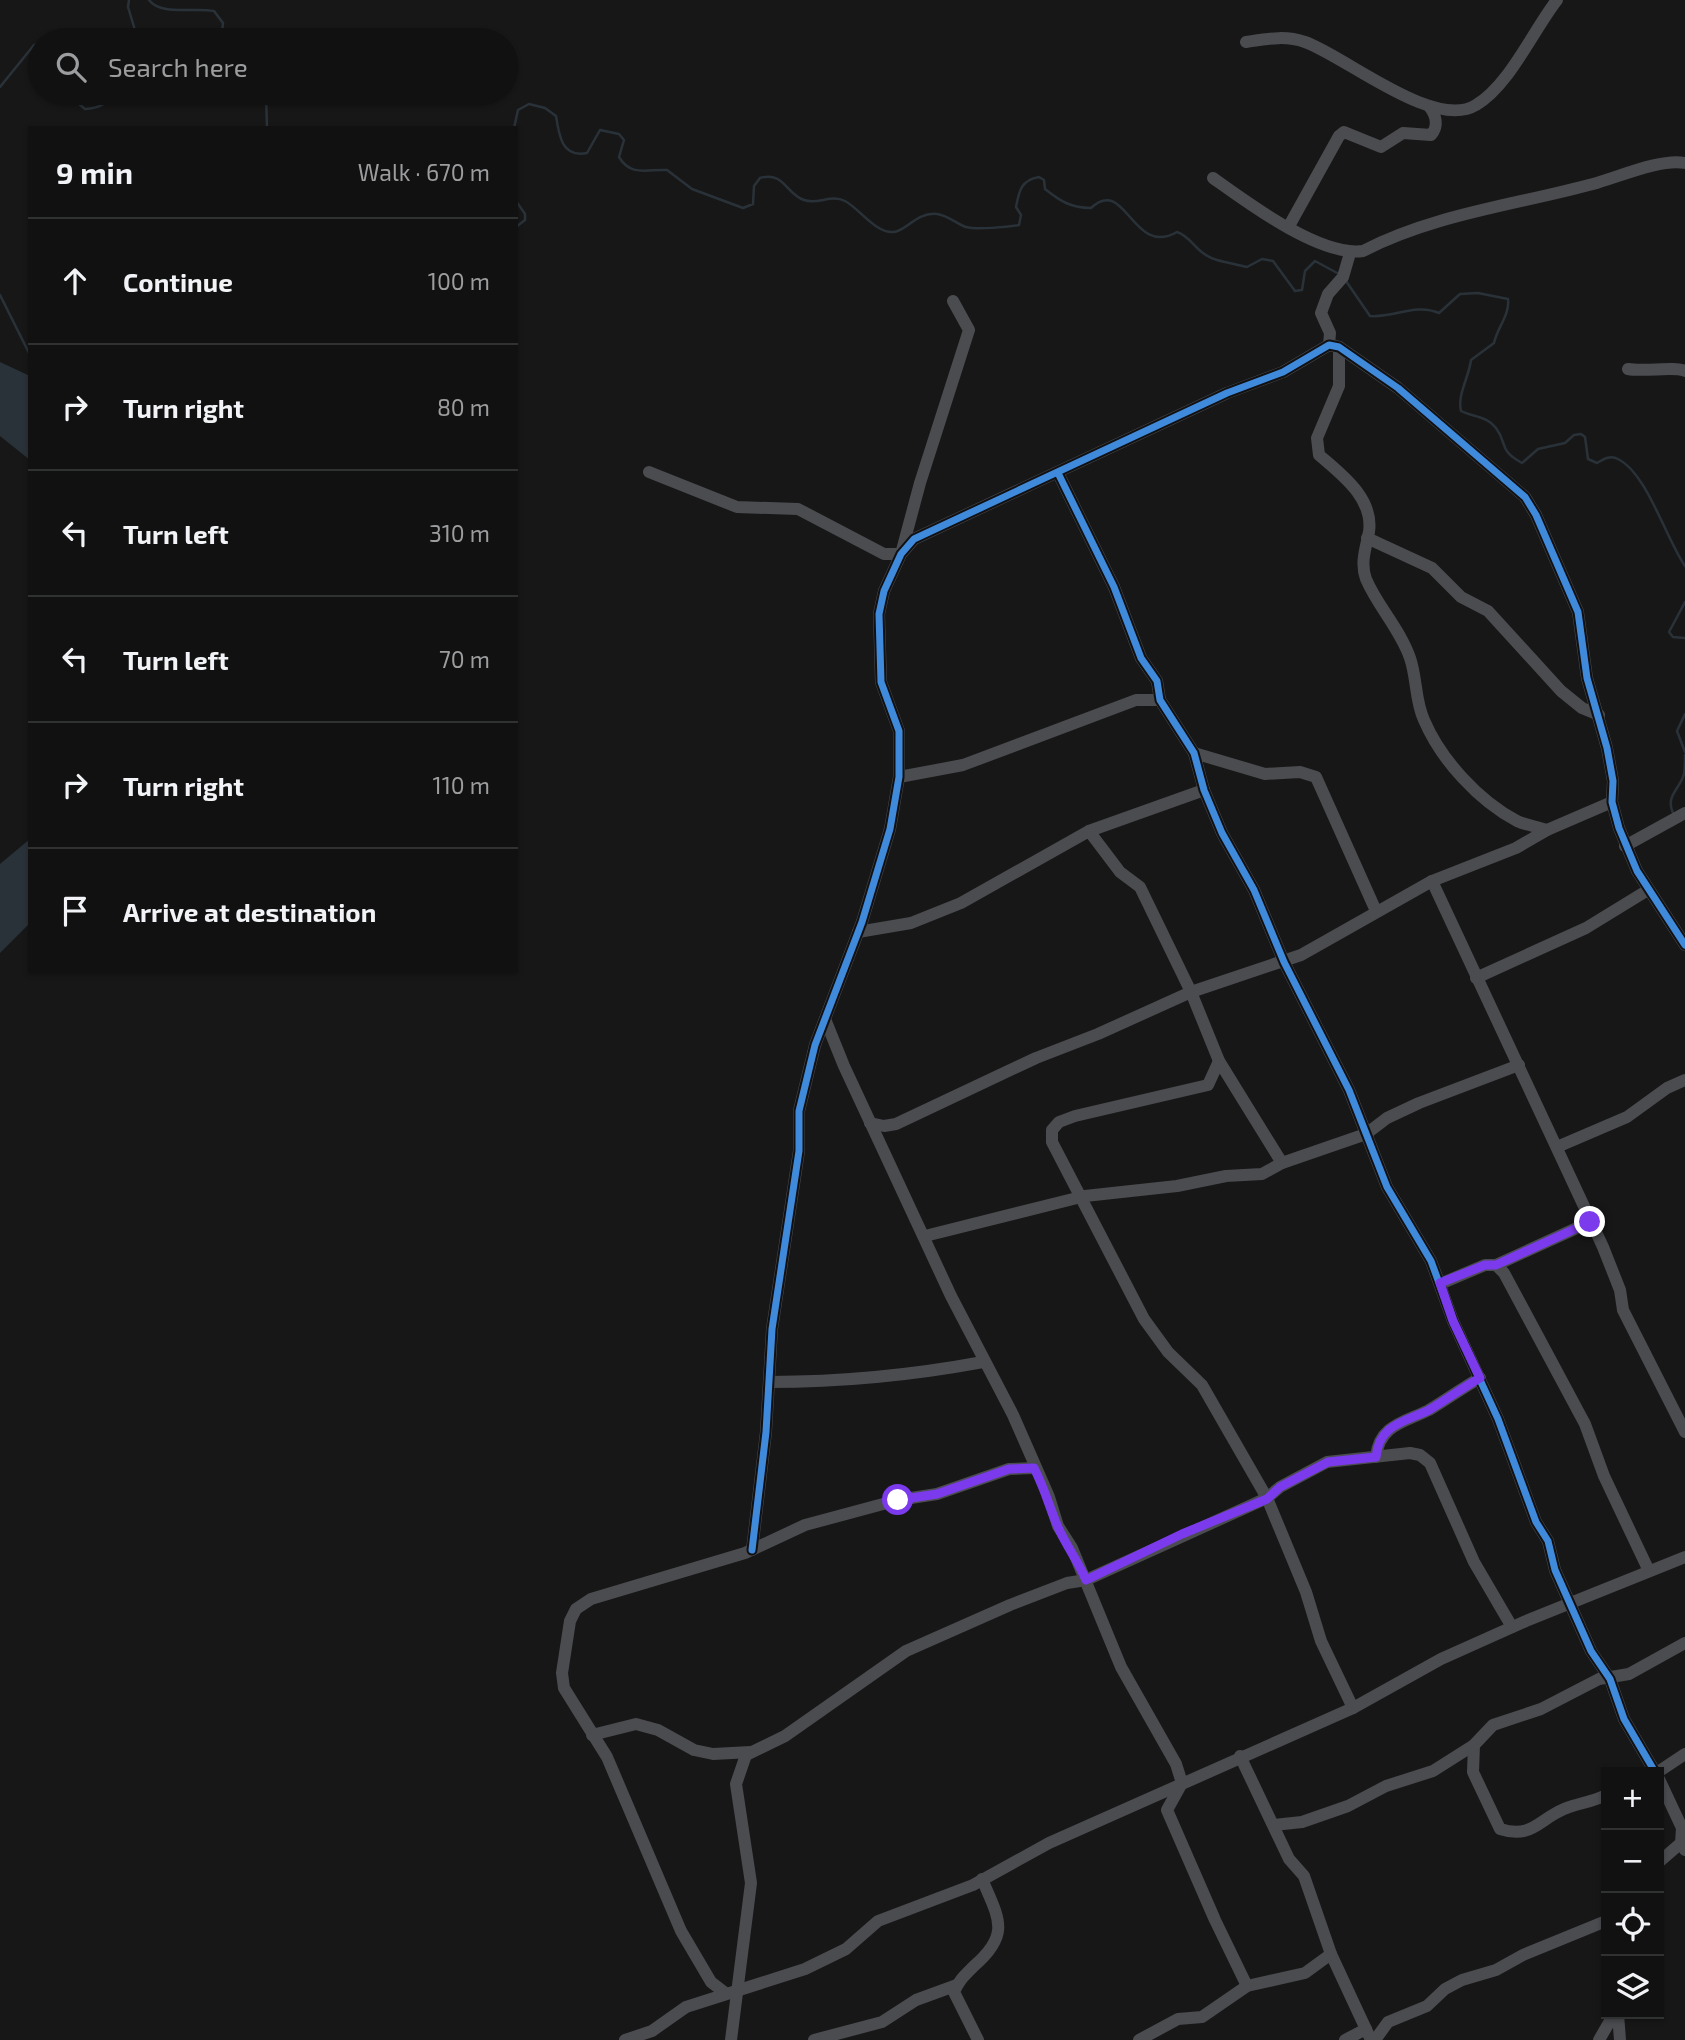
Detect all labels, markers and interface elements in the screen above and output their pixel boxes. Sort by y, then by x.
search box [28,28,518,105]
icon: search [52,48,90,86]
text: Search here [108,51,248,82]
text: 9 min [56,154,133,190]
text: Walk · 670 m [358,158,490,186]
icon: ahead [56,262,94,300]
text: Continue [123,266,233,297]
text: 100 m [428,267,490,295]
icon: right [56,388,94,426]
text: Turn right [123,392,244,423]
text: 80 m [437,393,490,421]
icon: left [56,514,94,552]
text: Turn left [123,518,229,549]
text: 310 m [429,519,490,547]
icon: left [56,640,94,678]
text: Turn left [123,644,229,675]
text: 70 m [439,645,490,673]
icon: right [56,766,94,804]
text: Turn right [123,770,244,801]
text: 110 m [433,771,490,799]
icon: arrive [56,892,94,930]
text: Arrive at destination [123,896,376,927]
route end [1574,1206,1605,1237]
route start [882,1484,913,1515]
map controls [1601,1767,1664,2019]
button: + [1601,1767,1664,1830]
button: − [1601,1830,1664,1893]
button: locate [1601,1893,1664,1956]
button: layers [1601,1956,1664,2019]

